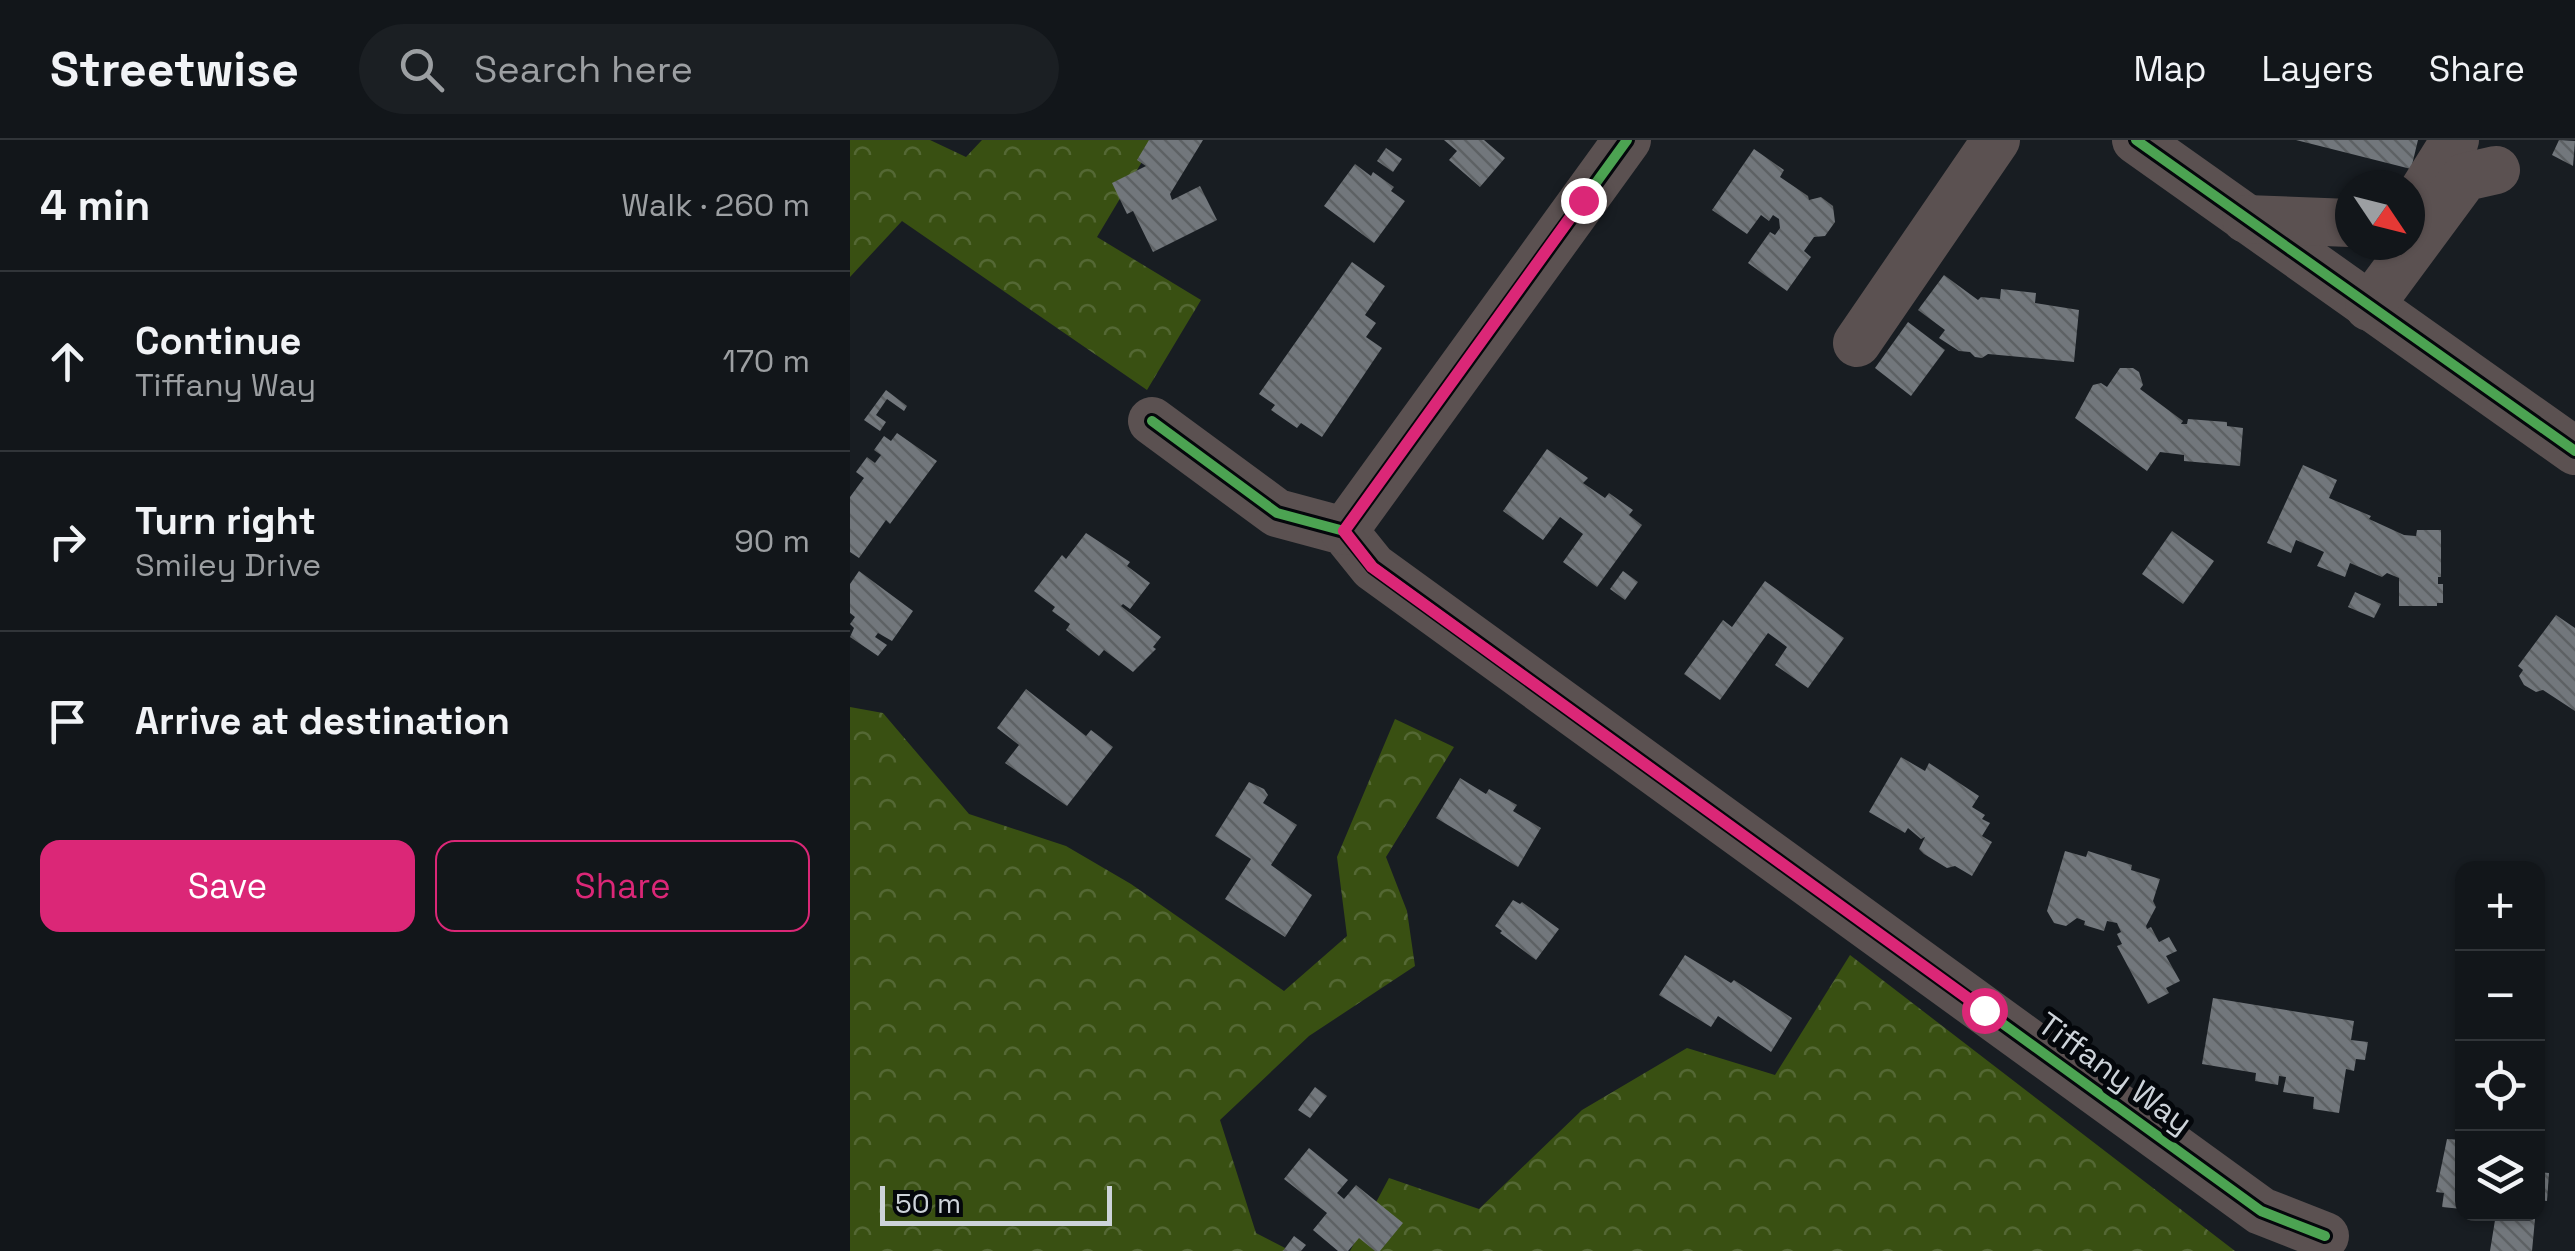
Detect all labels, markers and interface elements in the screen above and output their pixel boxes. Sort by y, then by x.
search box [359,24,1059,114]
text: Streetwise [50,39,299,100]
icon: search [394,42,449,97]
text: Search here [474,45,693,93]
text: Map [2133,47,2206,91]
text: Layers [2261,47,2374,91]
text: Share [2429,47,2525,91]
north arrow [2335,170,2425,260]
route end [1561,178,1607,224]
text: 4 min [40,179,150,232]
text: Walk · 260 m [621,185,810,225]
text: Continue [135,317,301,365]
icon: ahead [40,334,95,389]
text: 170 m [723,341,810,381]
text: Tiffany Way [135,365,316,405]
text: Turn right [135,497,316,545]
icon: right [40,514,95,569]
text: 90 m [734,521,810,561]
text: Smiley Drive [135,545,321,585]
icon: arrive [40,694,95,749]
text: Arrive at destination [135,697,510,745]
button: Save [40,840,415,932]
button: Share [435,840,810,932]
map controls [2455,861,2545,1221]
button: + [2455,861,2545,951]
button: − [2455,951,2545,1041]
route start [1962,988,2008,1034]
street label: Tiffany Way [2030,1004,2200,1142]
button: locate [2455,1041,2545,1131]
button: layers [2455,1131,2545,1221]
scale bar [880,1181,1112,1226]
text: 50 m [895,1185,961,1221]

